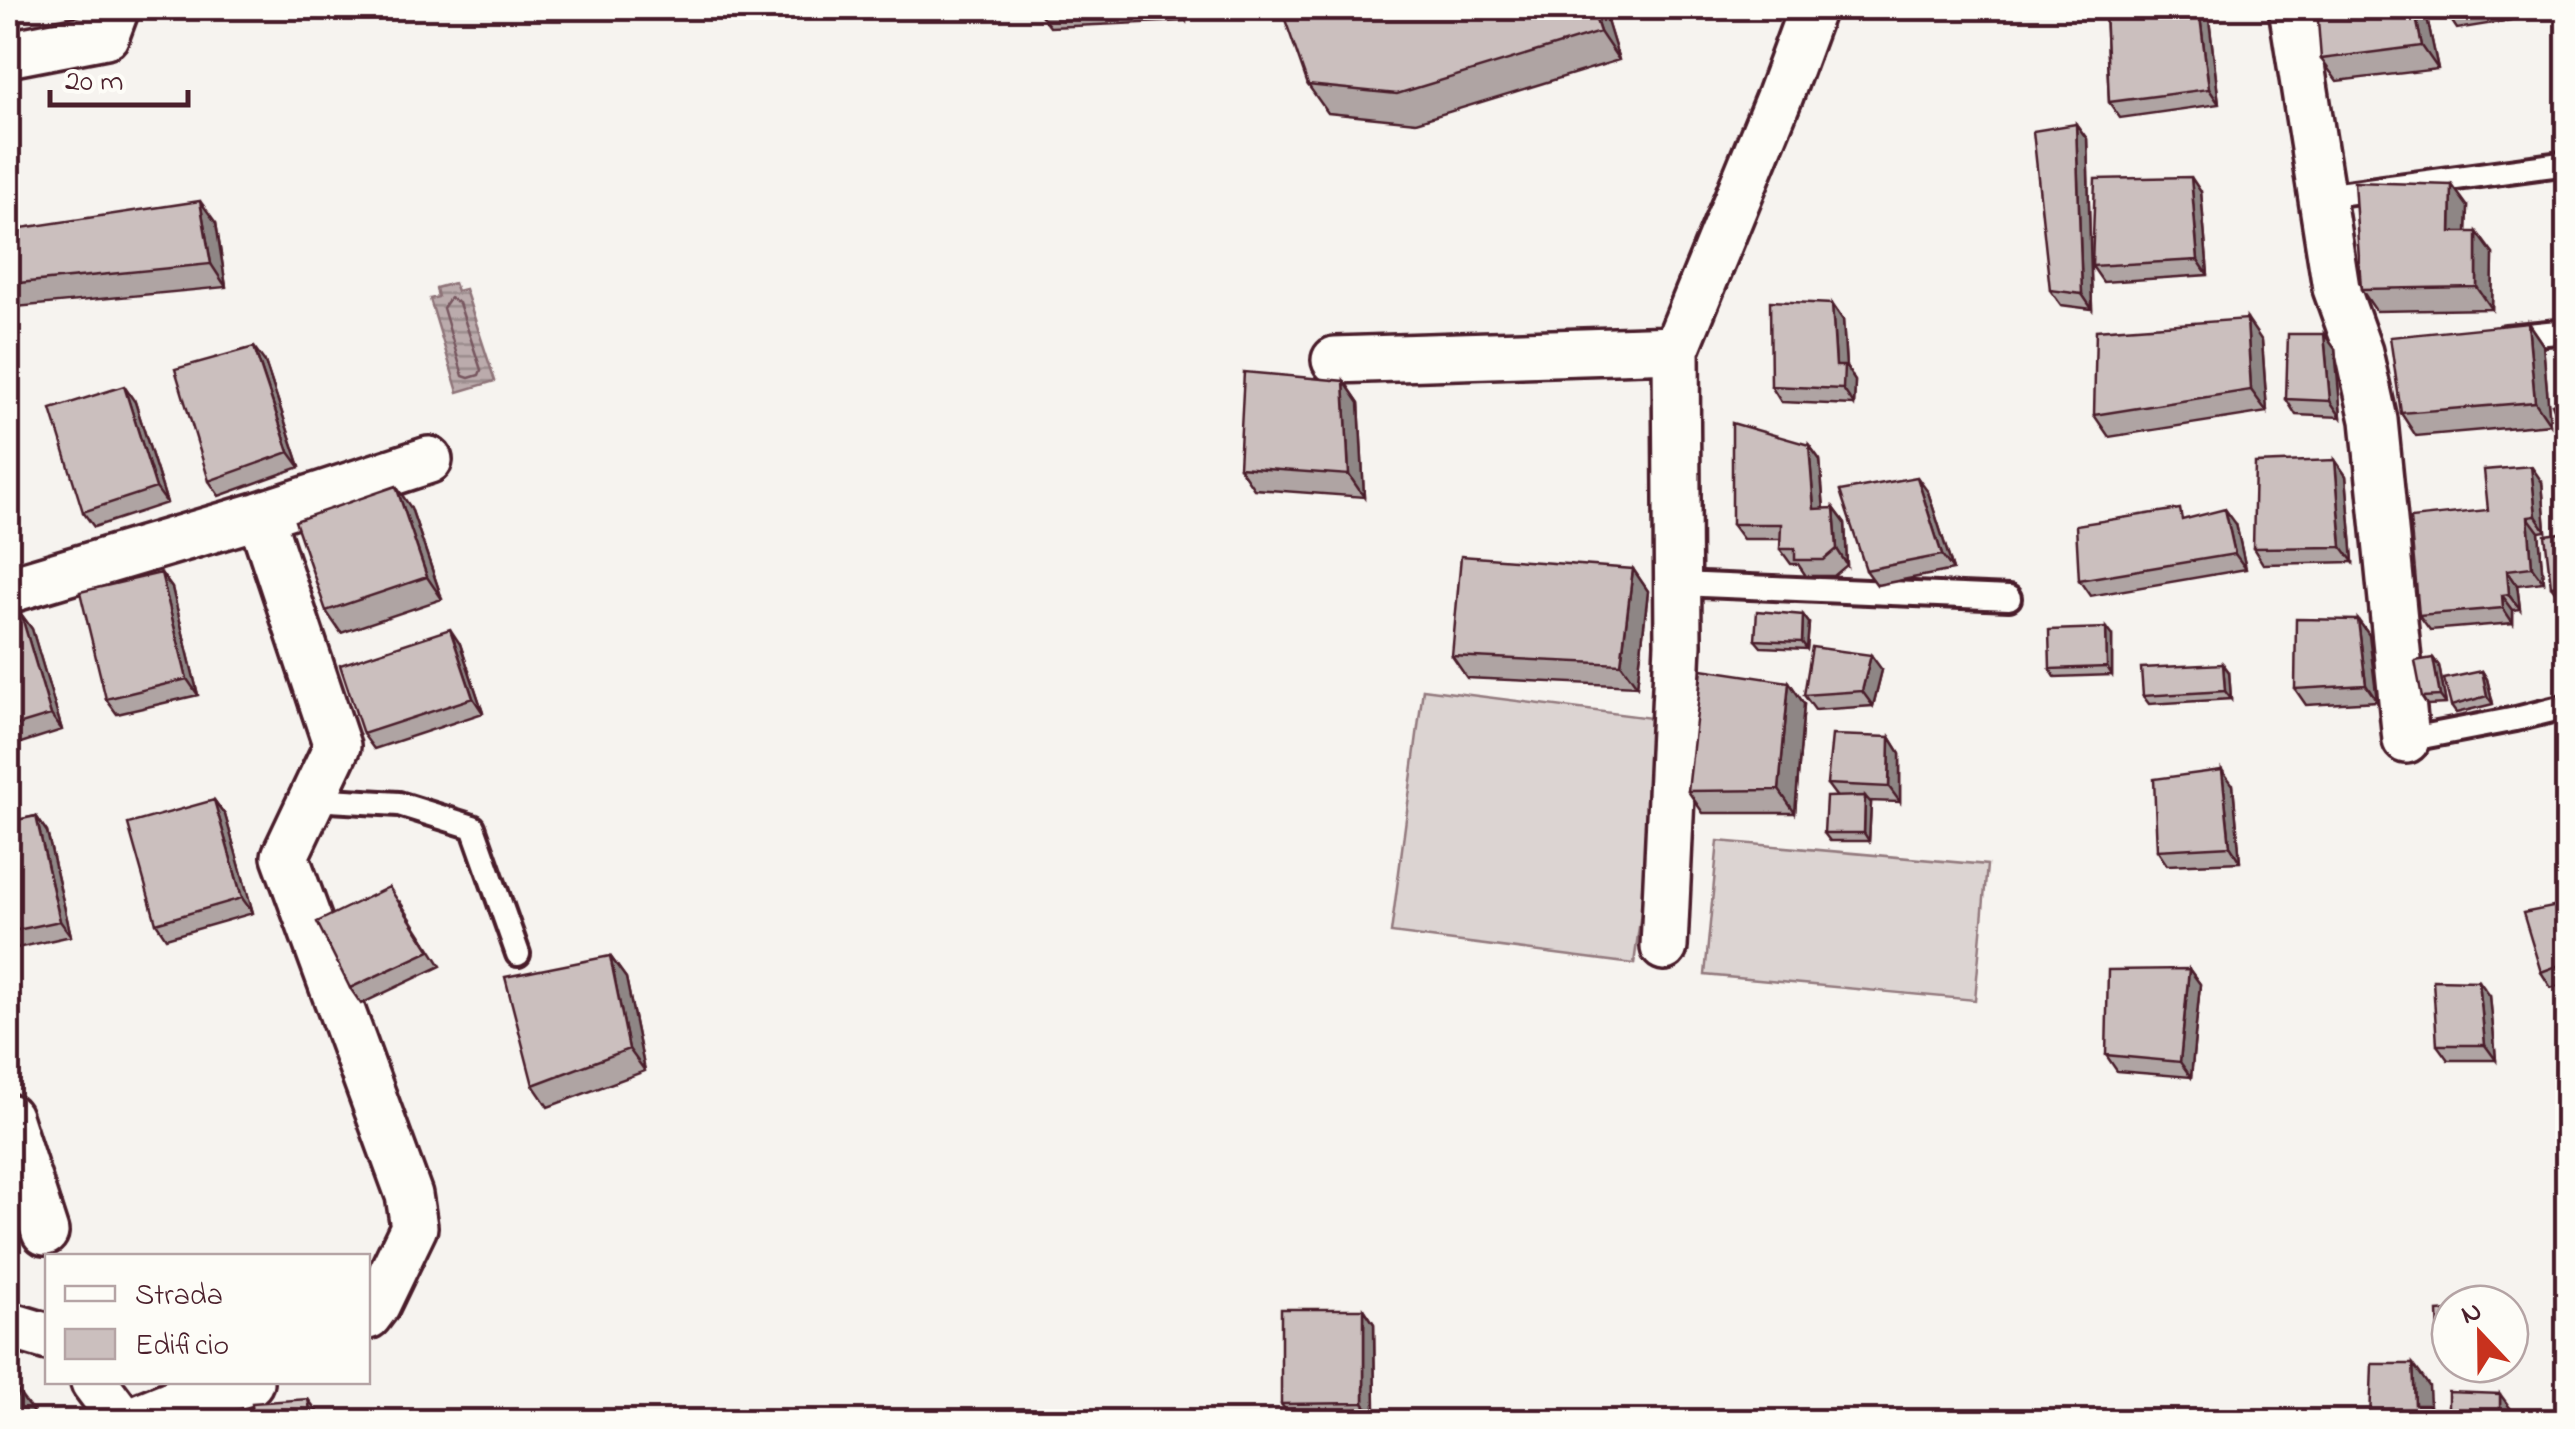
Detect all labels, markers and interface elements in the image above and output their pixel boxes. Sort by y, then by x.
scale bar [50,45,188,107]
text: 20 m [65,61,124,105]
legend [45,1254,370,1384]
text: Strada [135,1275,223,1319]
north arrow [2430,1284,2530,1384]
text: N [2456,1292,2488,1337]
text: Edificio [135,1325,229,1369]

